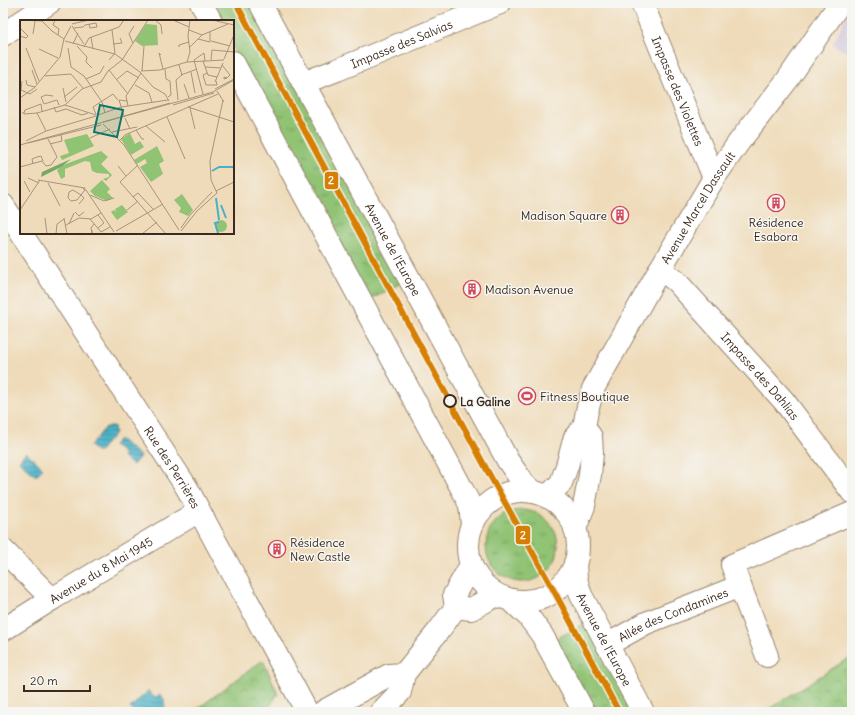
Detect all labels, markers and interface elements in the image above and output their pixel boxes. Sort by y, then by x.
street label: Impasse des Salvias [348,16,454,71]
inset map [20,20,234,234]
street label: Impasse des Violettes [649,34,707,148]
street label: Avenue Marcel Dassault [657,148,738,266]
line badge: 2 [324,171,339,190]
text: 2 [328,173,334,187]
building icon: Résidence Esabora [766,193,786,213]
street label: Avenue de l'Europe [362,200,424,298]
building icon: Madison Square [610,205,630,225]
place label: Madison Square [521,208,607,223]
place label: Résidence Esabora [749,215,803,244]
building icon: Madison Avenue [462,279,482,299]
place label: Madison Avenue [485,282,573,297]
street label: Impasse des Dahlias [718,329,803,423]
sports icon: Fitness Boutique [517,386,537,406]
place label: Fitness Boutique [540,389,629,404]
marker: La Galine [443,394,457,408]
place label: La Galine [460,394,511,409]
street label: Rue des Perrières [141,423,204,511]
line badge: 2 [515,525,531,545]
text: 2 [520,528,526,542]
street label: Avenue du 8 Mai 1945 [47,533,155,606]
place label: Résidence New Castle [290,535,350,564]
building icon: Résidence New Castle [267,539,287,559]
street label: Allée des Condamines [615,584,730,645]
street label: Avenue de l'Europe [574,590,635,688]
scale bar [24,667,90,693]
text: 20 m [30,673,58,688]

